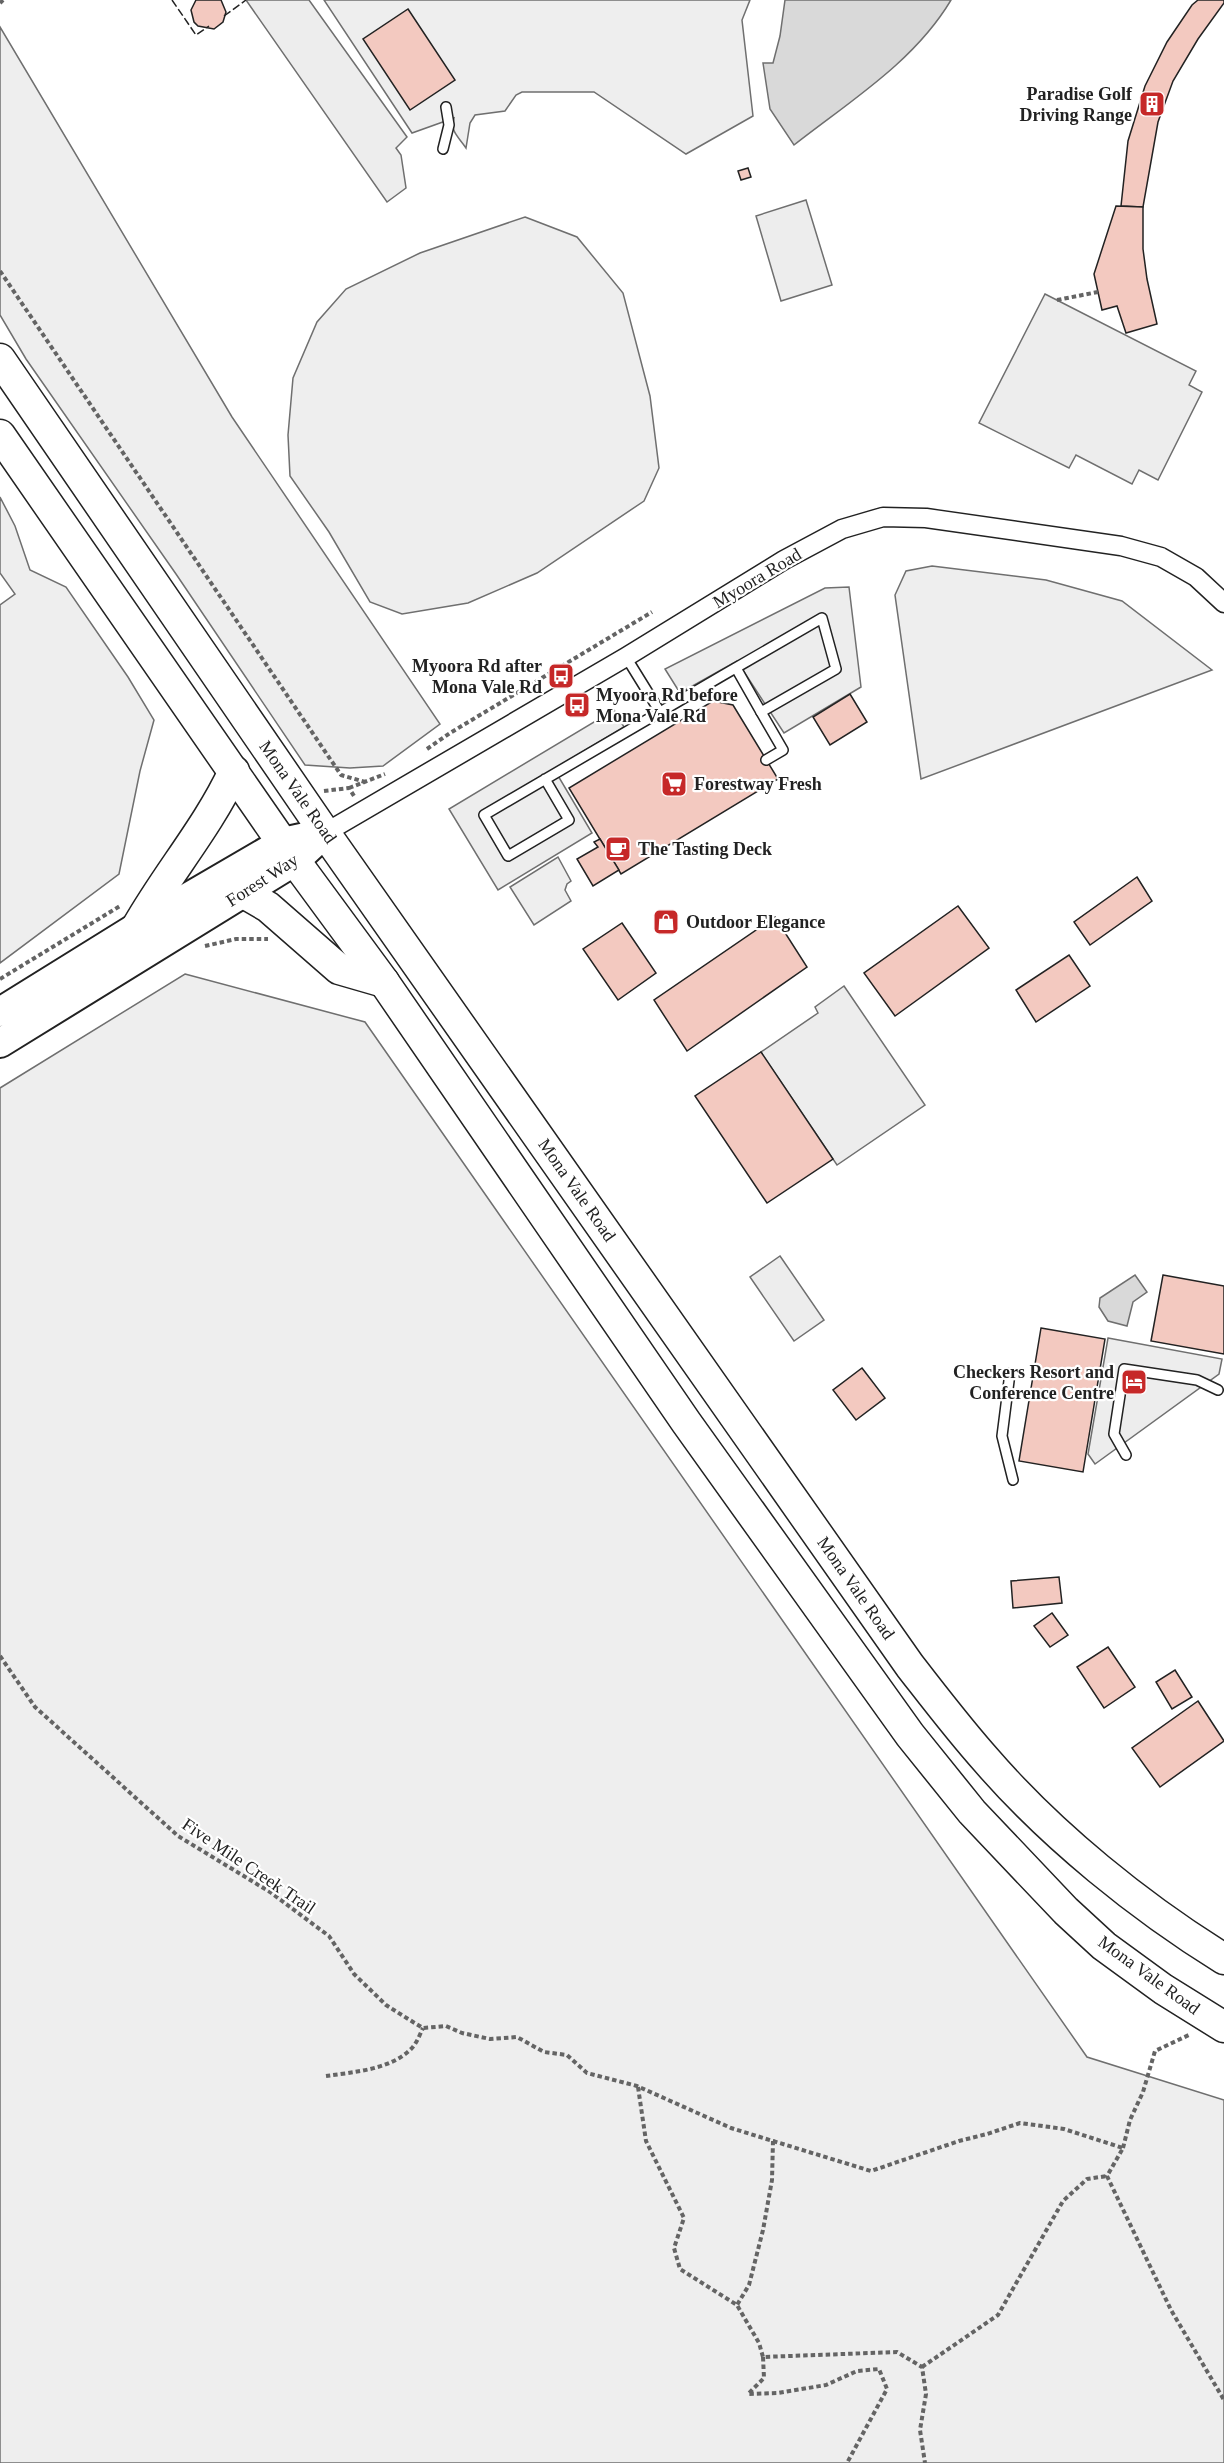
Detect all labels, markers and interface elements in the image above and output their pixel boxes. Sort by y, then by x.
place label: Paradise Golf Driving Range [1020,84,1133,125]
building icon: Paradise Golf Driving Range [1137,89,1167,119]
street label: Myoora Road [709,544,805,612]
place label: Myoora Rd after Mona Vale Rd [412,656,542,697]
bus stop icon: Myoora Rd after Mona Vale Rd [546,661,576,691]
place label: Myoora Rd before Mona Vale Rd [596,685,738,726]
bus stop icon: Myoora Rd before Mona Vale Rd [562,690,592,720]
street label: Mona Vale Road [255,737,341,847]
supermarket icon: Forestway Fresh [659,769,689,799]
place label: Forestway Fresh [694,774,822,794]
cafe icon: The Tasting Deck [603,834,633,864]
place label: The Tasting Deck [638,839,772,859]
street label: Forest Way [222,849,302,911]
shop icon: Outdoor Elegance [651,907,681,937]
place label: Outdoor Elegance [686,912,825,932]
street label: Mona Vale Road [534,1135,620,1245]
place label: Checkers Resort and Conference Centre [953,1362,1114,1403]
hotel icon: Checkers Resort and Conference Centre [1119,1367,1149,1397]
street label: Mona Vale Road [813,1533,899,1643]
street label: Five Mile Creek Trail [179,1814,319,1918]
street label: Mona Vale Road [1094,1931,1204,2019]

